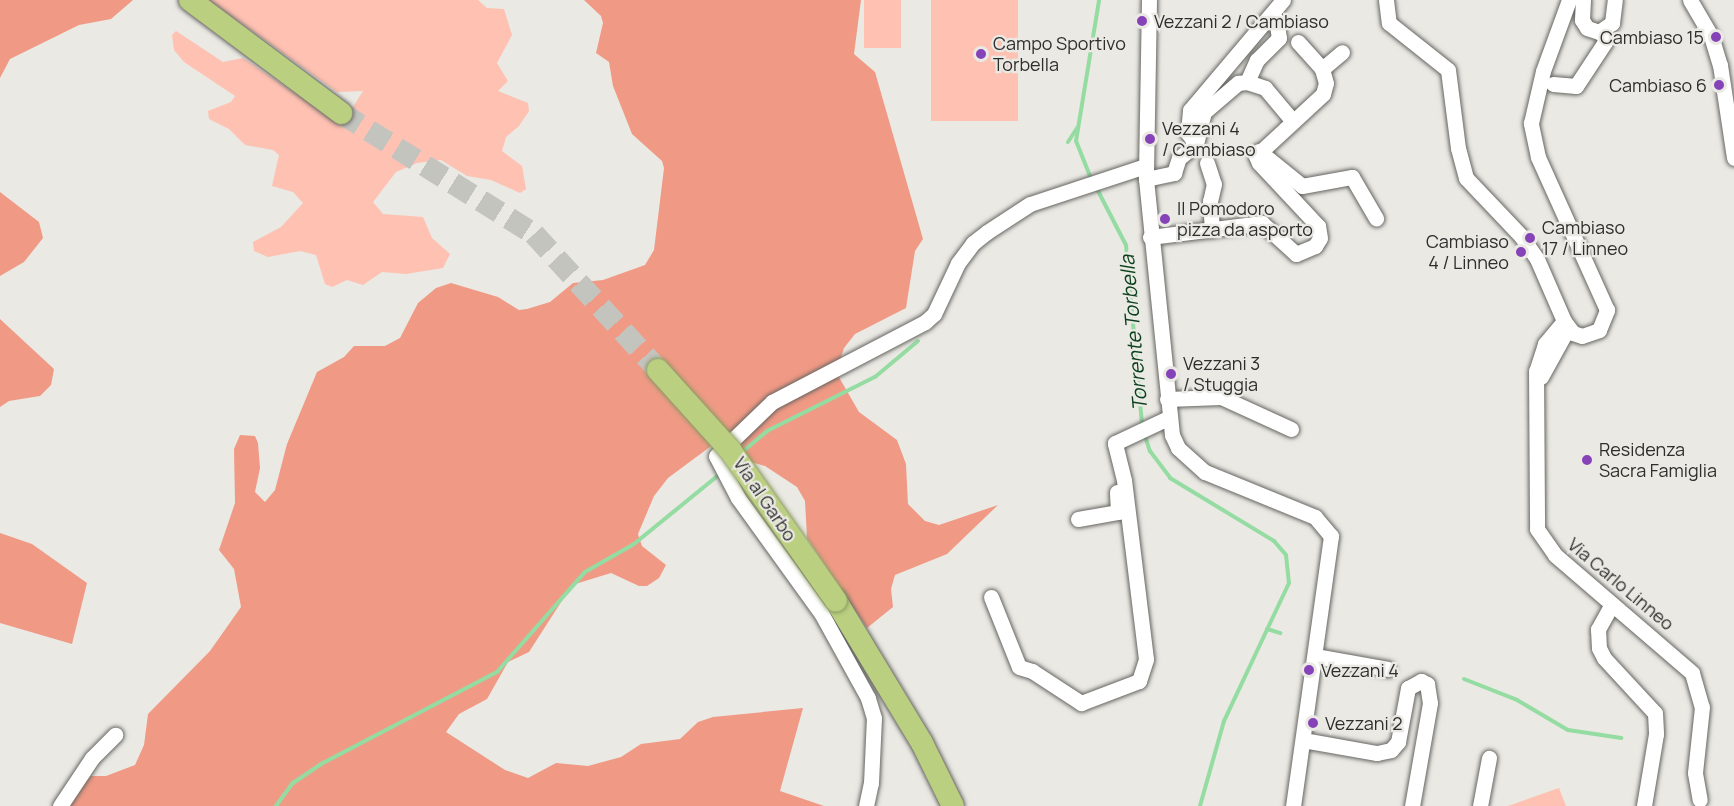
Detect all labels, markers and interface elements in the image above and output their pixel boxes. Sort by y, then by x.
place label: Vezzani 2 / Cambiaso [1154,10,1329,32]
marker: Vezzani 2 / Cambiaso [1135,14,1149,28]
place label: Cambiaso 15 [1600,26,1704,48]
marker: Cambiaso 15 [1709,30,1723,44]
place label: Campo Sportivo Torbella [993,33,1126,76]
marker: Campo Sportivo Torbella [974,47,988,61]
place label: Cambiaso 6 [1609,74,1707,96]
marker: Cambiaso 6 [1712,78,1726,92]
place label: Vezzani 4 / Cambiaso [1162,118,1256,160]
marker: Vezzani 4 / Cambiaso [1143,132,1157,146]
place label: Il Pomodoro pizza da asporto [1177,198,1313,240]
marker: Il Pomodoro pizza da asporto [1158,212,1172,226]
place label: Cambiaso 17 / Linneo [1542,217,1628,260]
place label: Cambiaso 4 / Linneo [1426,231,1509,274]
marker: Cambiaso 17 / Linneo [1523,231,1537,245]
marker: Cambiaso 4 / Linneo [1514,245,1528,259]
water label: Torrente Torbella [1114,254,1152,412]
place label: Vezzani 3 / Stuggia [1183,353,1260,395]
marker: Vezzani 3 / Stuggia [1164,367,1178,381]
place label: Residenza Sacra Famiglia [1599,439,1717,482]
street label: Via al Garbo [729,453,801,545]
marker: Residenza Sacra Famiglia [1580,453,1594,467]
street label: Via Carlo Linneo [1563,533,1679,635]
place label: Vezzani 4 [1321,659,1399,681]
marker: Vezzani 4 [1302,663,1316,677]
place label: Vezzani 2 [1325,712,1403,734]
marker: Vezzani 2 [1306,716,1320,730]

